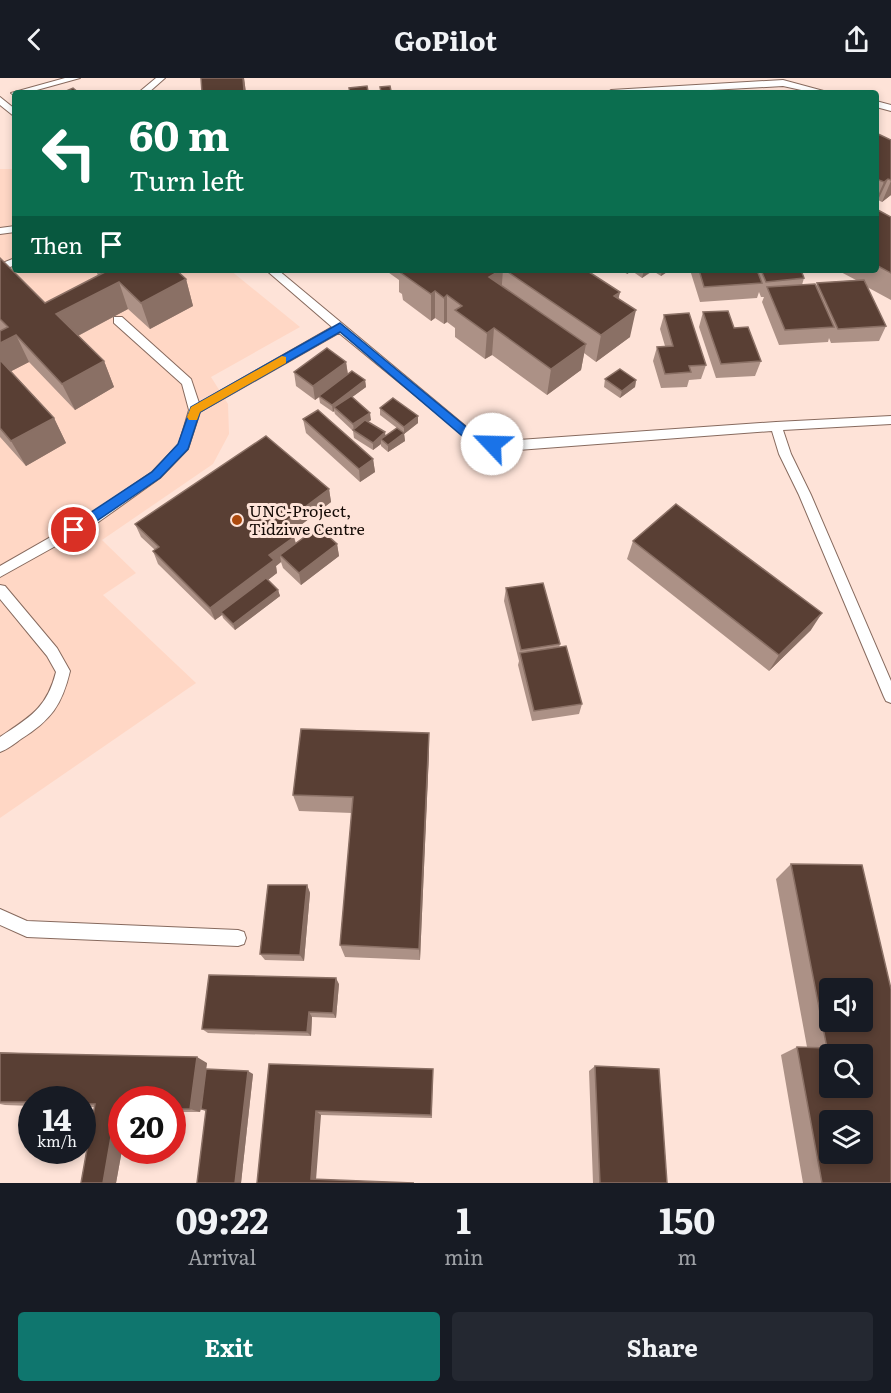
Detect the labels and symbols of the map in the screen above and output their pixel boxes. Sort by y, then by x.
position arrow [460,412,524,476]
place label: UNC-Project, Tidziwe Centre [249,498,365,540]
pin [48,504,99,555]
marker: UNC-Project, Tidziwe Centre [230,513,244,527]
speed limit sign: 20 [108,1086,186,1164]

